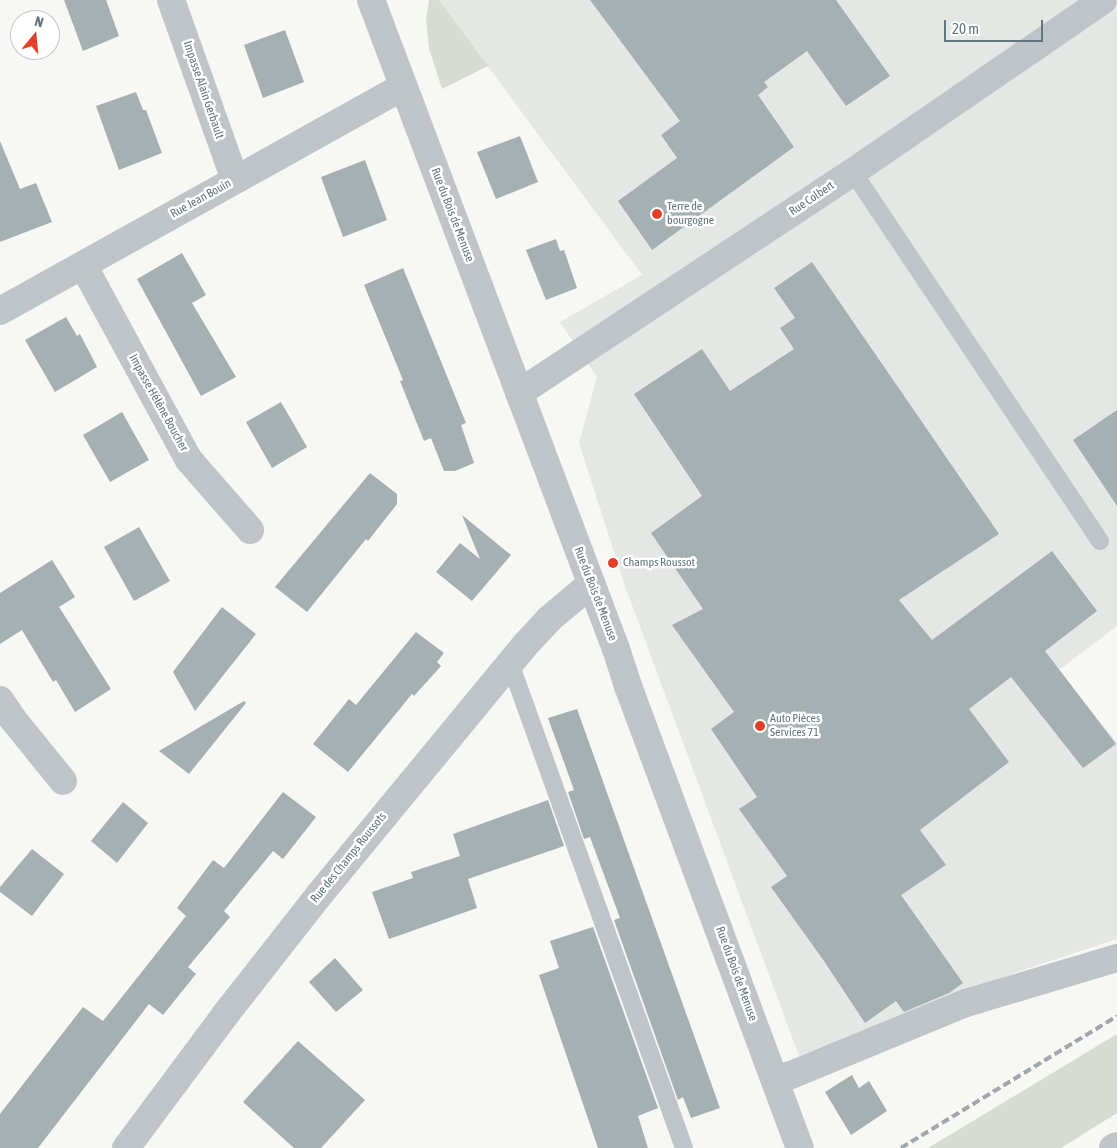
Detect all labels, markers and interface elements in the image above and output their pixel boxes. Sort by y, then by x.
north arrow [10,10,60,60]
scale bar [947,10,1046,42]
text: N [33,13,45,30]
text: 20 m [952,20,979,37]
street label: Impasse Alain Gerbault [180,39,226,141]
street label: Rue du Bois de Menuse [427,166,477,264]
street label: Rue Jean Bouin [168,176,234,222]
street label: Rue Colbert [787,179,837,219]
place label: Terre de bourgogne [667,200,714,228]
marker: Terre de bourgogne [651,208,663,220]
street label: Impasse Hélène Boucher [125,352,191,454]
street label: Rue du Bois de Menuse [570,545,620,643]
place label: Champs Roussot [623,556,695,570]
marker: Champs Roussot [607,557,619,569]
place label: Auto Pièces Services 71 [770,712,820,740]
marker: Auto Pièces Services 71 [754,720,766,732]
street label: Rue des Champs Roussots [308,810,390,906]
street label: Rue du Bois de Menuse [712,925,760,1023]

